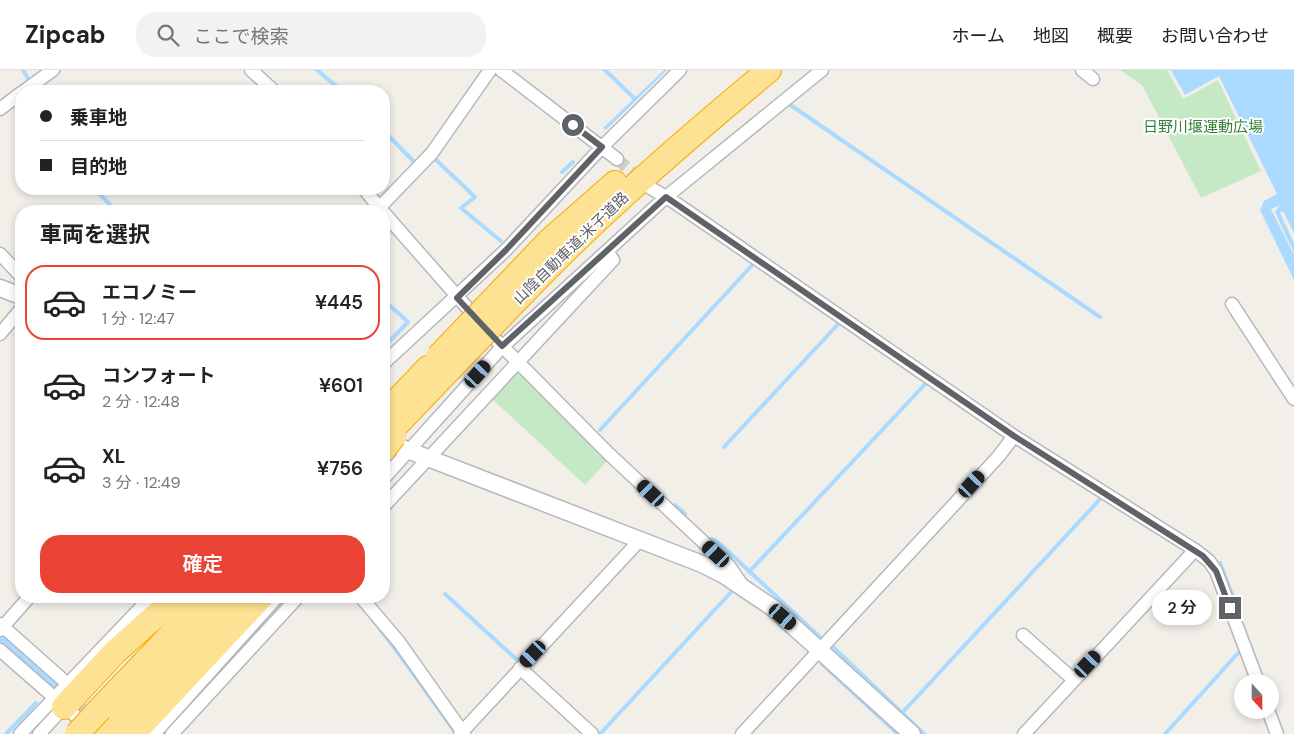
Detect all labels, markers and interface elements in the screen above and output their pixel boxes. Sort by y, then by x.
search box [136,12,486,57]
text: Zipcab [25,19,106,50]
icon: search [154,21,182,49]
text: ここで検索 [194,24,289,49]
text: ホーム [952,24,1005,48]
text: 地図 [1033,24,1069,48]
text: 概要 [1097,24,1133,48]
text: お問い合わせ [1161,24,1269,48]
text: 乗車地 [70,105,127,130]
route start [562,114,584,136]
park label: 日野川堰運動広場 [1143,117,1263,137]
text: 目的地 [70,154,127,179]
street label: 山陰自動車道;米子道路 [509,188,633,308]
text: 車両を選択 [40,220,150,249]
icon: car [42,280,87,325]
text: エコノミー [102,280,197,305]
text: ¥445 [315,290,363,315]
text: 1 分 · 12:47 [102,308,175,329]
car [462,358,493,390]
icon: car [42,363,87,408]
text: コンフォート [102,363,215,388]
text: ¥601 [319,373,363,398]
text: 2 分 · 12:48 [102,391,180,412]
text: XL [102,444,125,469]
icon: car [42,446,87,491]
text: ¥756 [317,456,363,481]
car [956,468,987,500]
text: 3 分 · 12:49 [102,472,181,493]
car [634,477,667,509]
button: 確定 [40,535,365,593]
car [699,538,732,570]
callout: 2 分 [1152,590,1212,626]
text: 2 分 [1167,597,1197,618]
route end [1219,597,1241,619]
car [766,601,799,633]
car [517,638,548,670]
car [1072,648,1103,680]
north arrow [1234,674,1279,719]
map controls [1234,674,1279,719]

